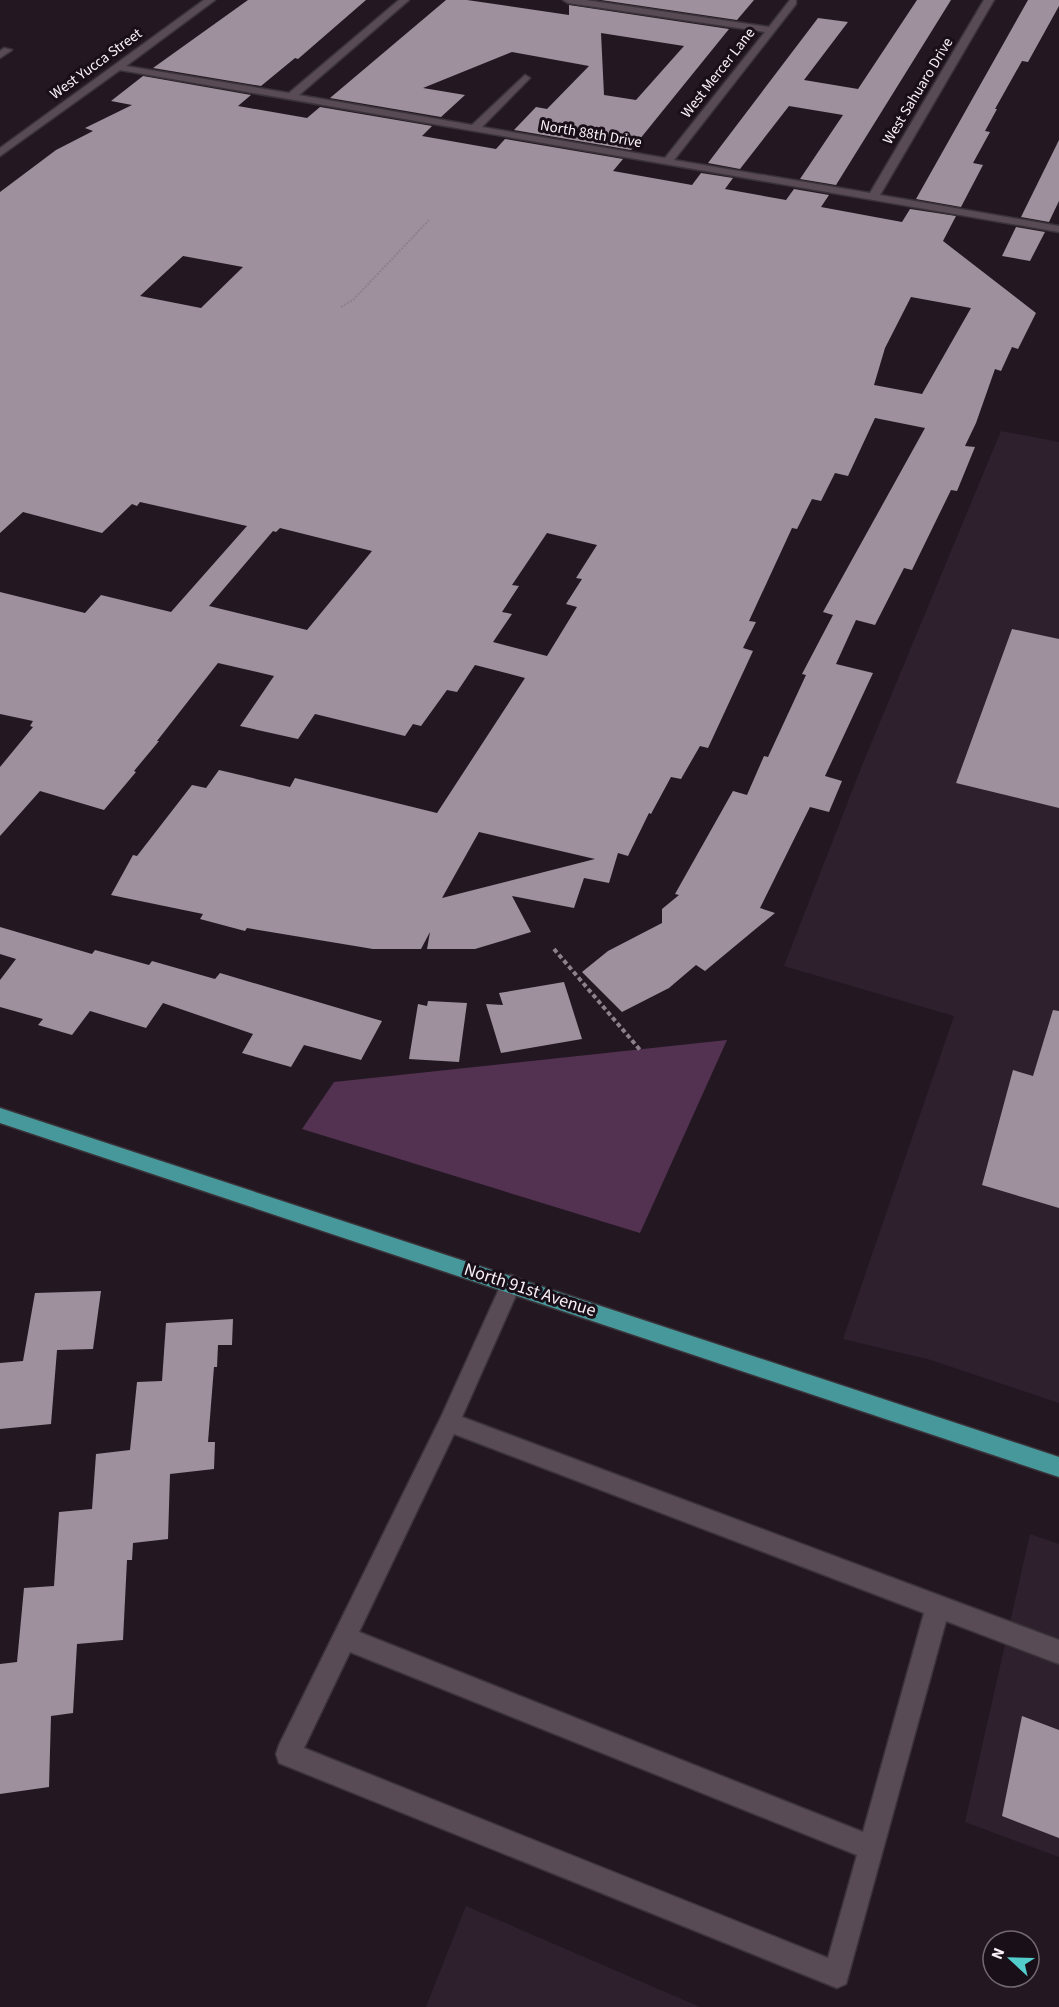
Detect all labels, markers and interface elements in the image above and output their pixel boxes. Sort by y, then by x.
street label: West Yucca Street [46,23,146,105]
street label: West Mercer Lane [676,23,760,123]
street label: West Sahuaro Drive [878,34,958,148]
street label: North 88th Drive [538,115,644,153]
street label: North 91st Avenue [461,1257,599,1323]
north arrow [981,1929,1041,1989]
text: N [986,1945,1010,1963]

